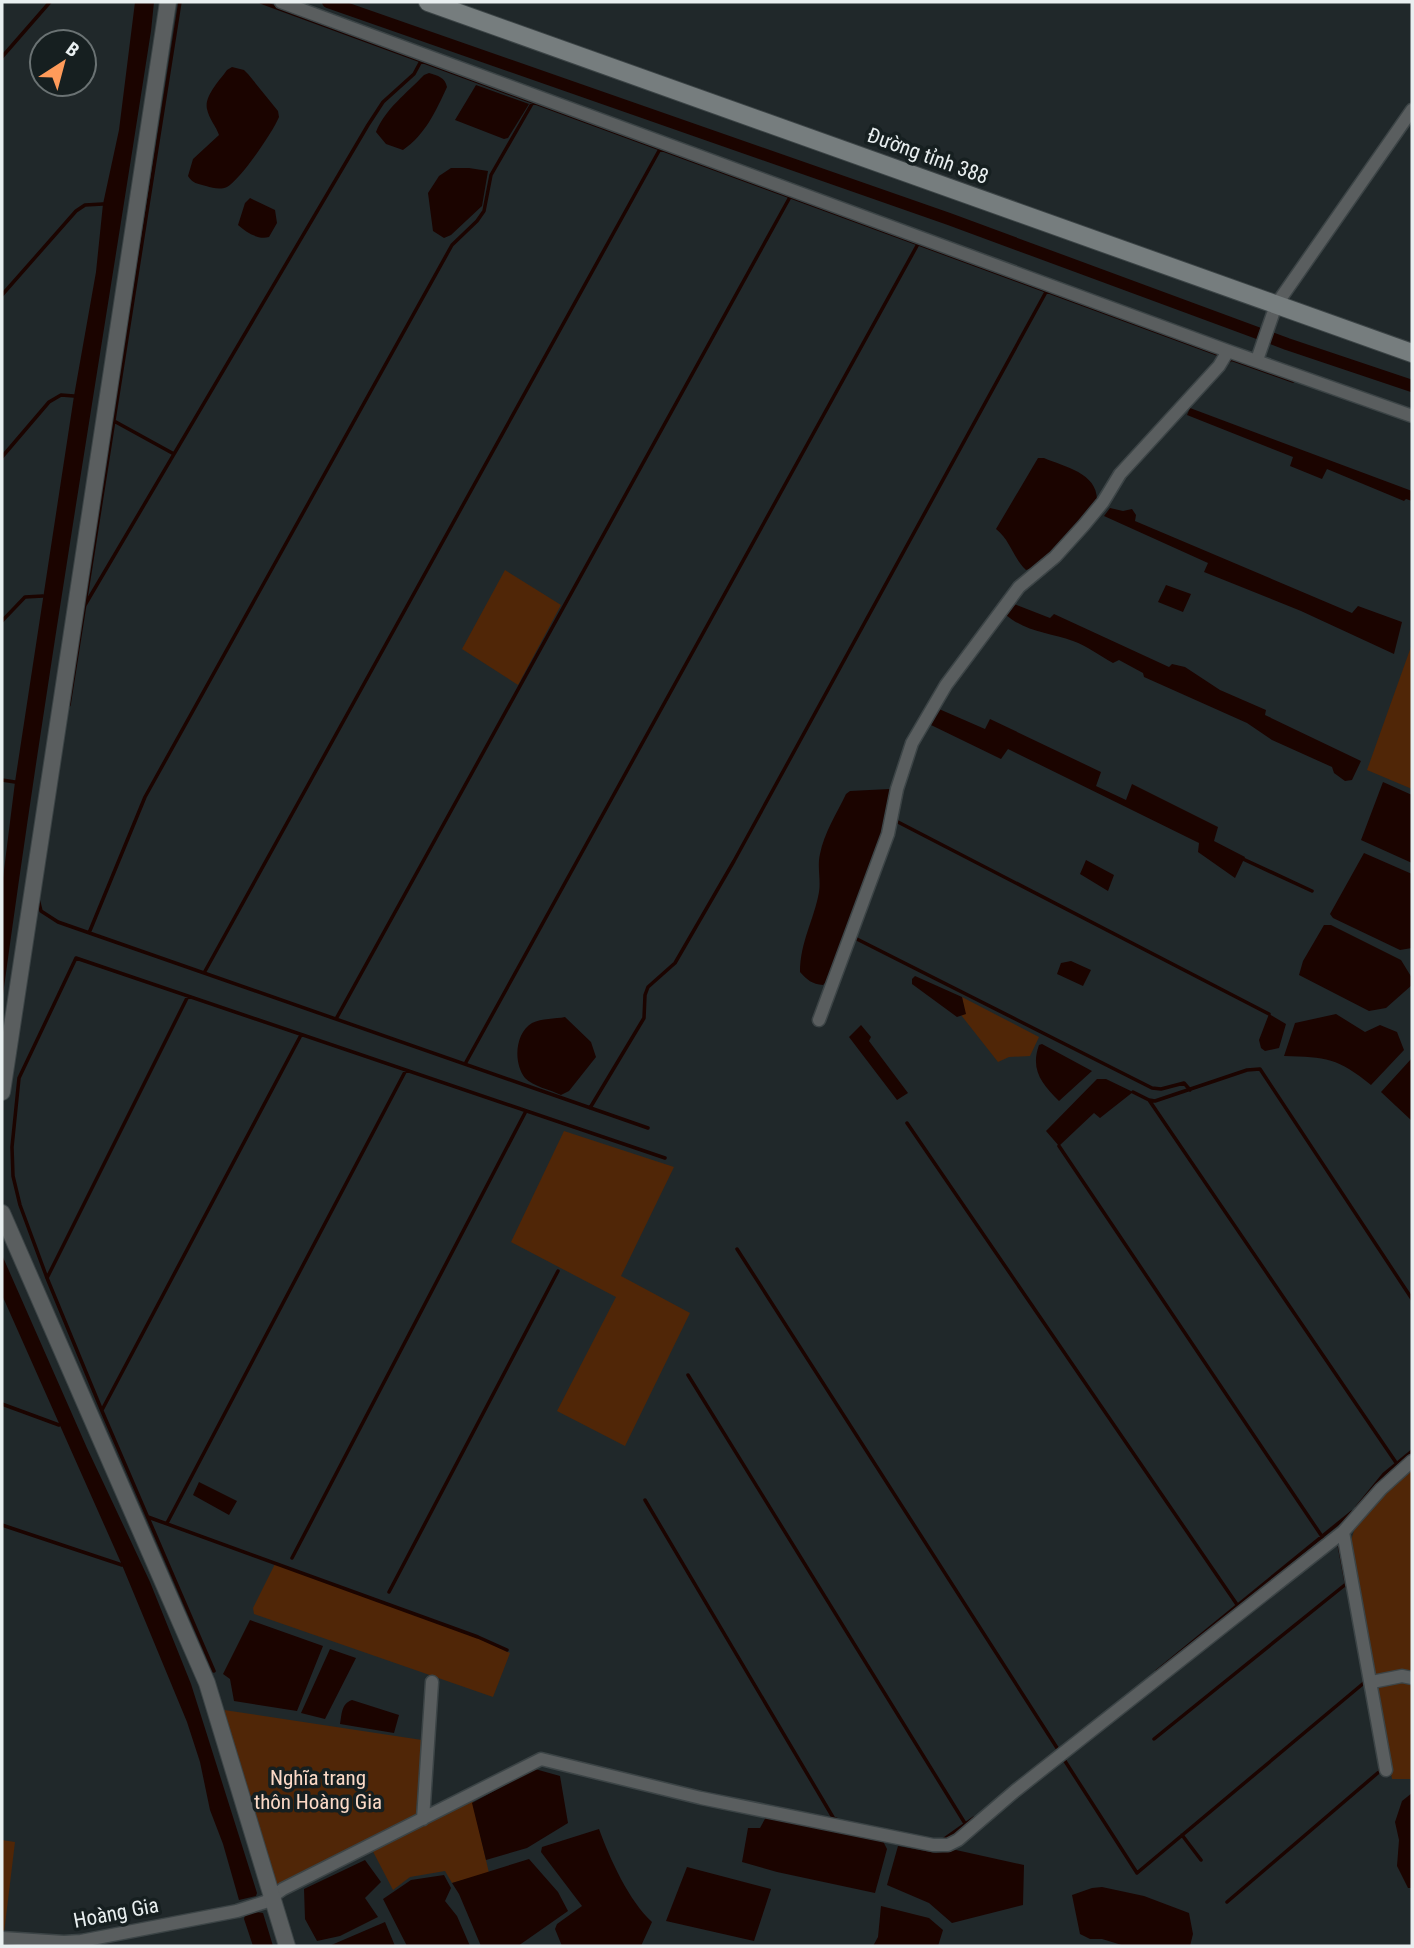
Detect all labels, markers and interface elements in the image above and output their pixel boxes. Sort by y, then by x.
north arrow [28,28,98,98]
text: B [62,37,84,62]
street label: Đường tỉnh 388 [864,123,992,189]
park label: Nghĩa trang thôn Hoàng Gia [254,1766,382,1814]
street label: Hoàng Gia [71,1893,161,1933]

